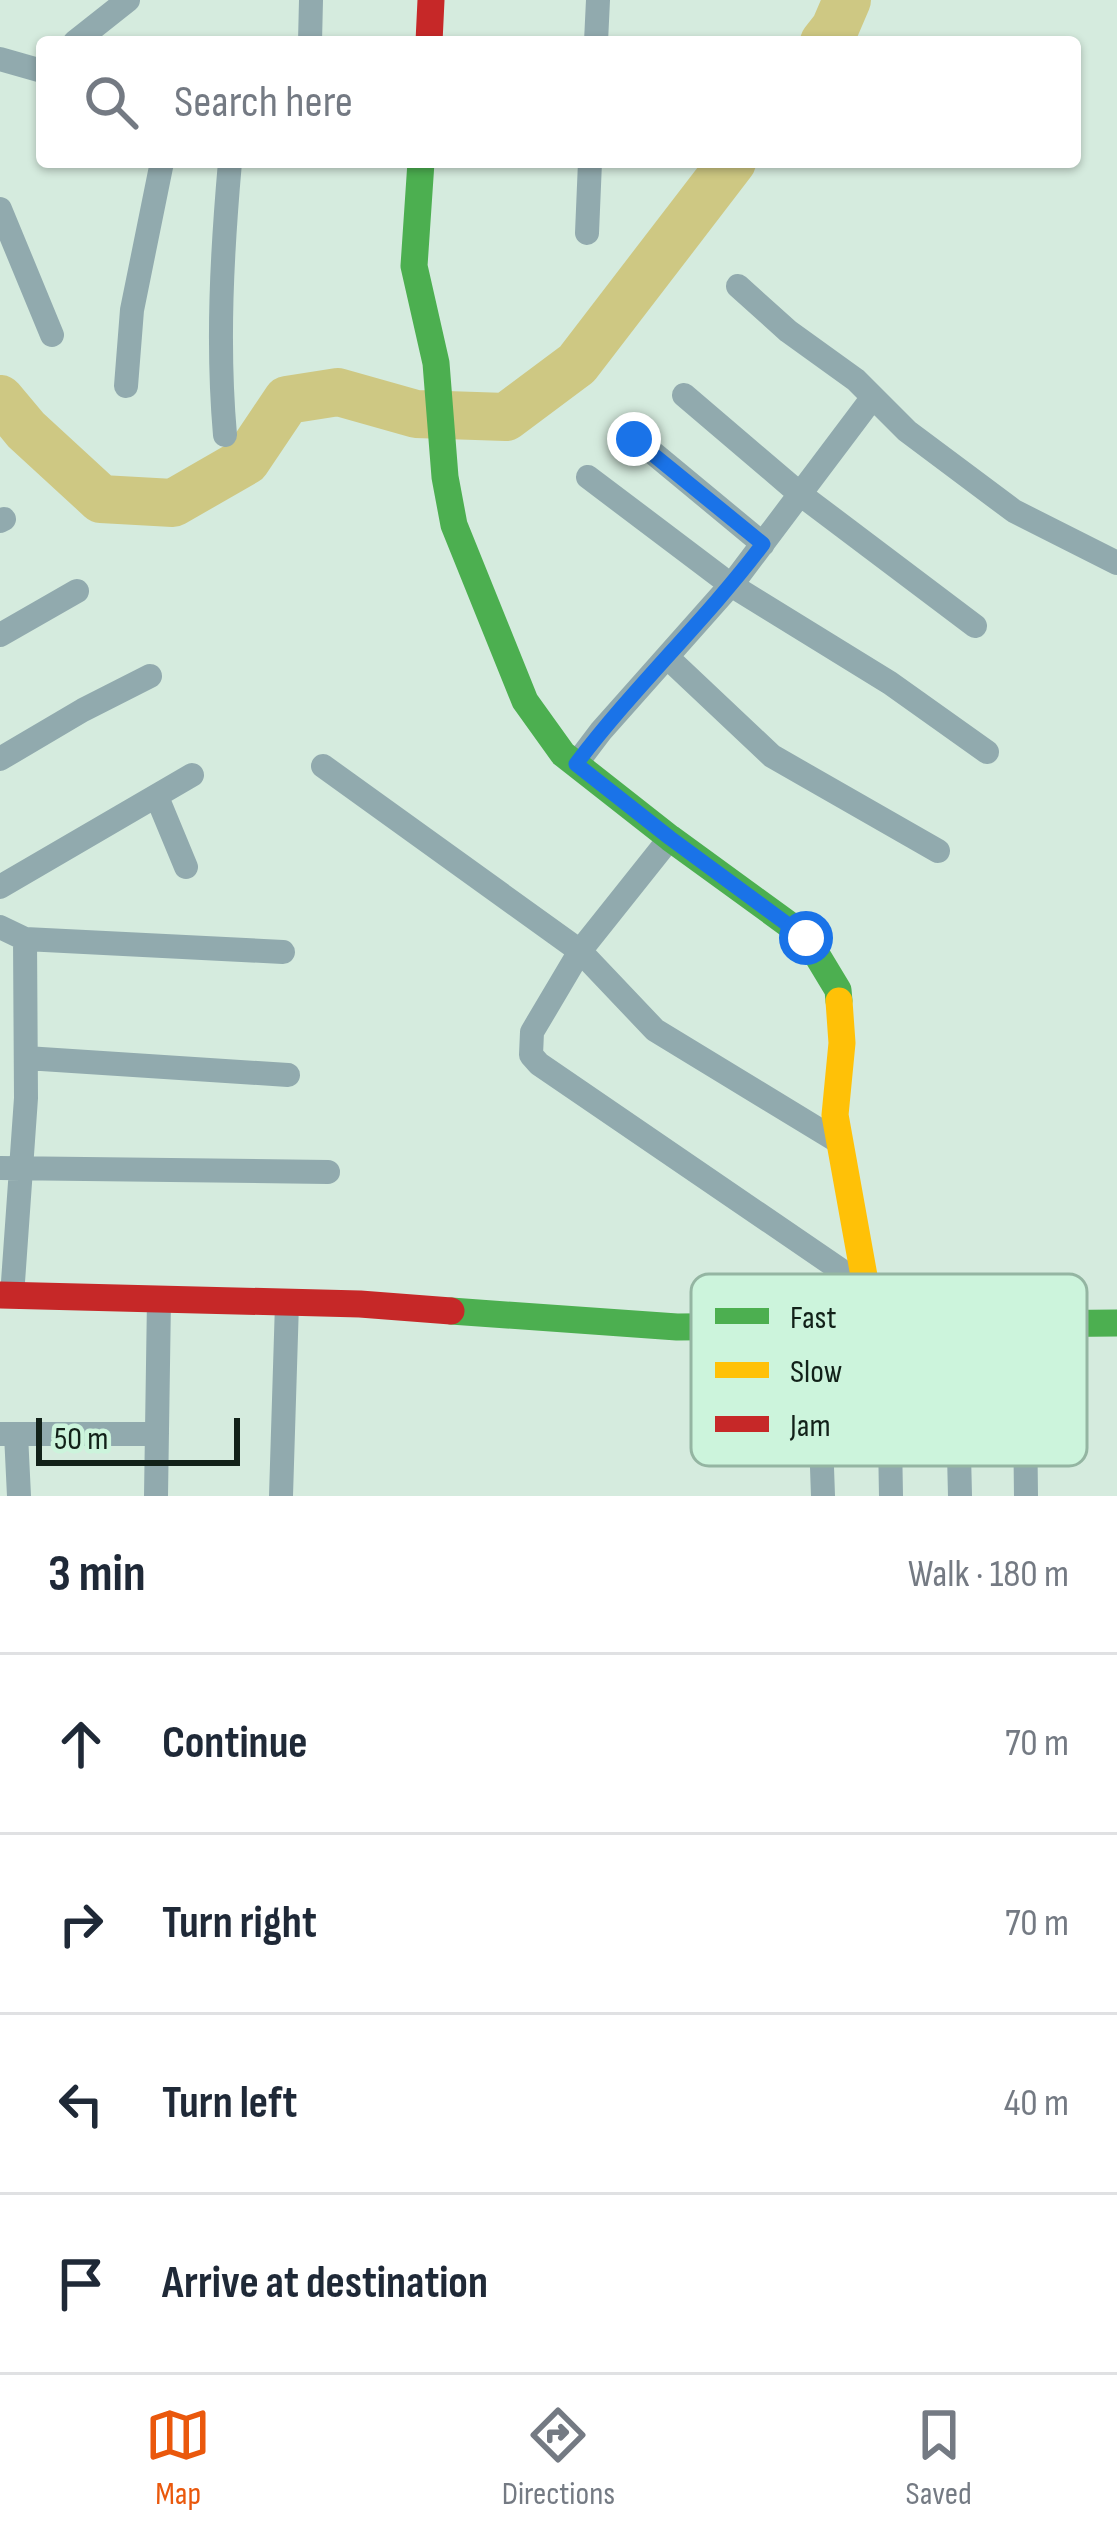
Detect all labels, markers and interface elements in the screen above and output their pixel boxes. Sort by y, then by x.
search box [36,36,1081,168]
icon: search [78,69,144,135]
text: Search here [174,75,353,130]
route end [607,412,661,466]
route start [779,911,833,965]
legend [691,1274,1087,1466]
text: Fast [790,1298,837,1338]
text: Slow [790,1352,842,1392]
text: Jam [789,1406,831,1446]
scale bar [36,1412,240,1465]
text: 50 m [54,1419,108,1459]
text: 3 min [48,1544,146,1605]
text: Walk · 180 m [908,1551,1069,1598]
icon: ahead [48,1711,114,1777]
text: Continue [162,1716,308,1771]
text: 70 m [1005,1720,1069,1767]
icon: right [48,1891,114,1957]
text: Turn right [162,1896,317,1951]
text: 70 m [1005,1900,1069,1947]
icon: left [48,2071,114,2137]
text: Turn left [162,2076,297,2131]
text: 40 m [1004,2080,1069,2127]
icon: arrive [48,2251,114,2317]
text: Arrive at destination [162,2256,488,2311]
tab: Map [145,2402,211,2514]
tab: Directions [502,2402,615,2514]
tab: Saved [906,2402,972,2514]

